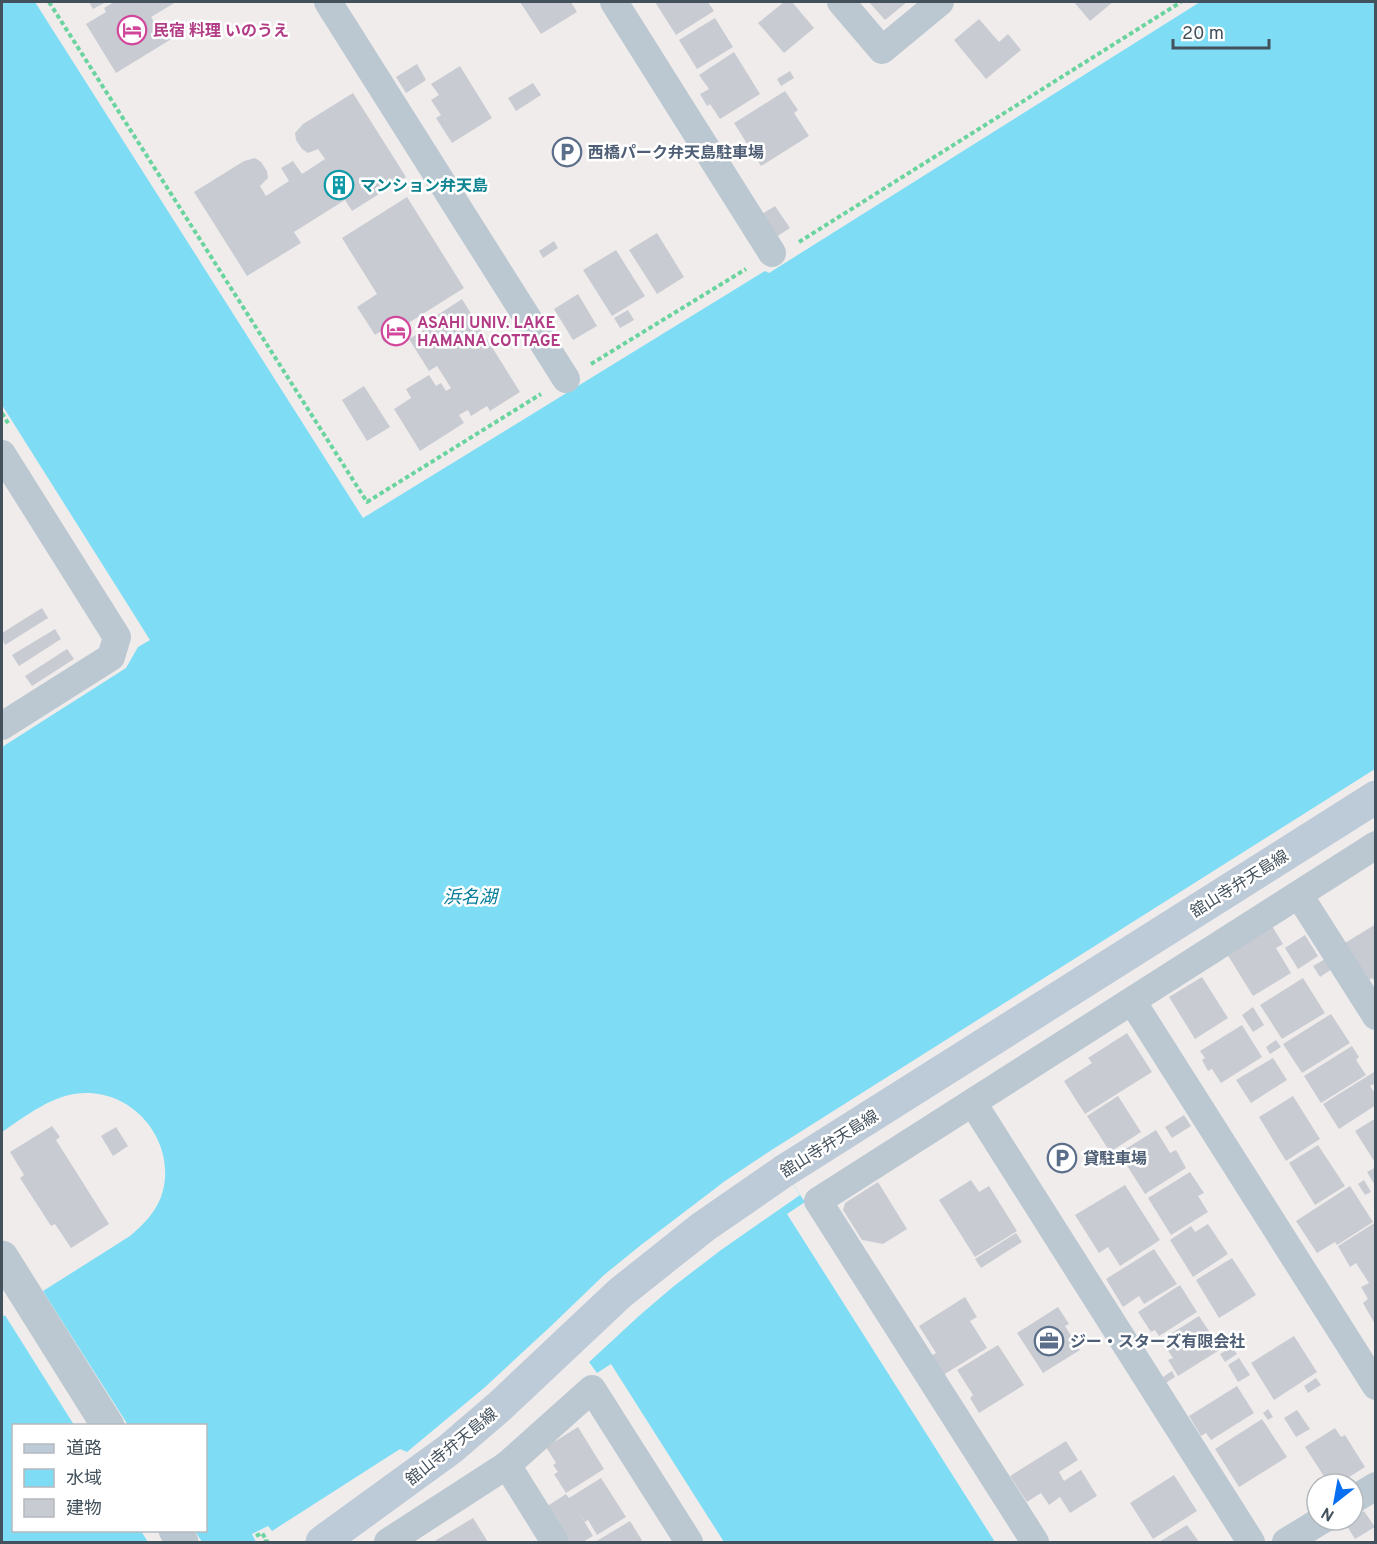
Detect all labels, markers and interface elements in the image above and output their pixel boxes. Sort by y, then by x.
scale bar [1173,12,1269,50]
hotel icon: 民宿 料理 いのうえ [116,14,148,46]
place label: 民宿 料理 いのうえ [153,21,289,42]
text: 20 m [1182,23,1224,46]
parking icon: 西橋パーク弁天島駐車場 [551,136,583,168]
place label: 西橋パーク弁天島駐車場 [588,144,764,164]
building icon: マンション弁天島 [323,169,355,201]
place label: マンション弁天島 [360,177,488,197]
place label: ASAHI UNIV. LAKE HAMANA COTTAGE [417,314,561,352]
hotel icon: ASAHI UNIV. LAKE HAMANA COTTAGE [380,315,412,347]
street label: 舘山寺弁天島線 [1187,847,1293,923]
water label: 浜名湖 [443,887,500,910]
street label: 舘山寺弁天島線 [777,1107,883,1183]
parking icon: 貸駐車場 [1046,1142,1078,1174]
place label: 貸駐車場 [1083,1149,1147,1170]
office icon: ジー・スターズ有限会社 [1033,1325,1065,1357]
place label: ジー・スターズ有限会社 [1070,1332,1245,1353]
street label: 舘山寺弁天島線 [402,1405,502,1491]
legend [12,1424,207,1532]
text: 道路 [66,1438,102,1461]
text: 水域 [66,1468,102,1491]
north arrow [1305,1472,1365,1532]
text: 建物 [66,1498,102,1521]
text: N [1318,1502,1338,1525]

